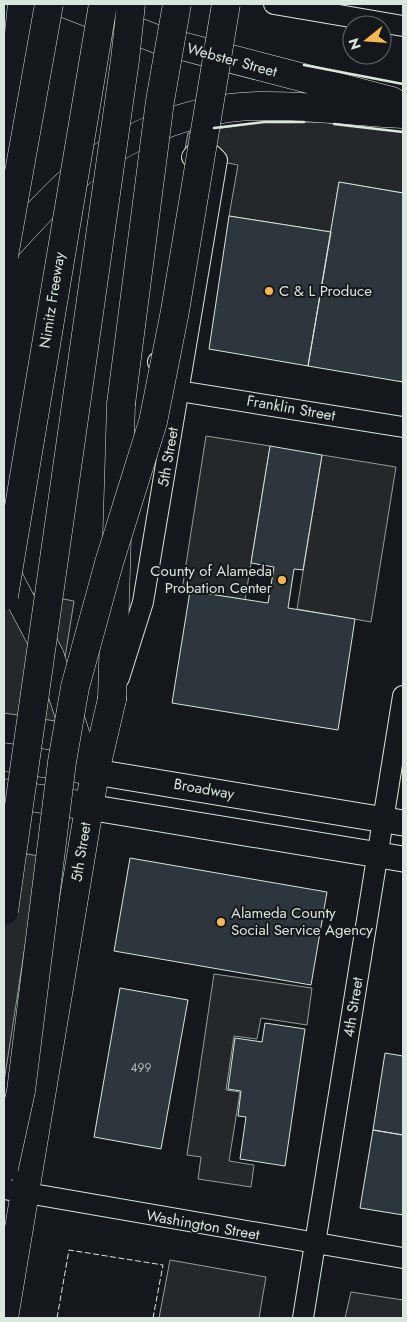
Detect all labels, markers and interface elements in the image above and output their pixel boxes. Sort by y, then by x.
north arrow [342,15,392,65]
text: N [343,36,366,52]
street label: Webster Street [184,37,280,83]
street label: Nimitz Freeway [34,250,71,350]
place label: C & L Produce [279,280,372,302]
marker: C & L Produce [263,285,275,297]
street label: Franklin Street [245,389,337,427]
street label: 5th Street [152,425,184,489]
place label: County of Alameda Probation Center [150,560,273,599]
marker: County of Alameda Probation Center [276,574,288,586]
street label: Broadway [172,773,236,805]
street label: 5th Street [65,820,97,883]
place label: Alameda County Social Service Agency [231,902,373,941]
marker: Alameda County Social Service Agency [215,916,227,928]
street label: 4th Street [337,975,369,1039]
house number: 499 [131,1059,151,1077]
street label: Washington Street [145,1204,262,1246]

